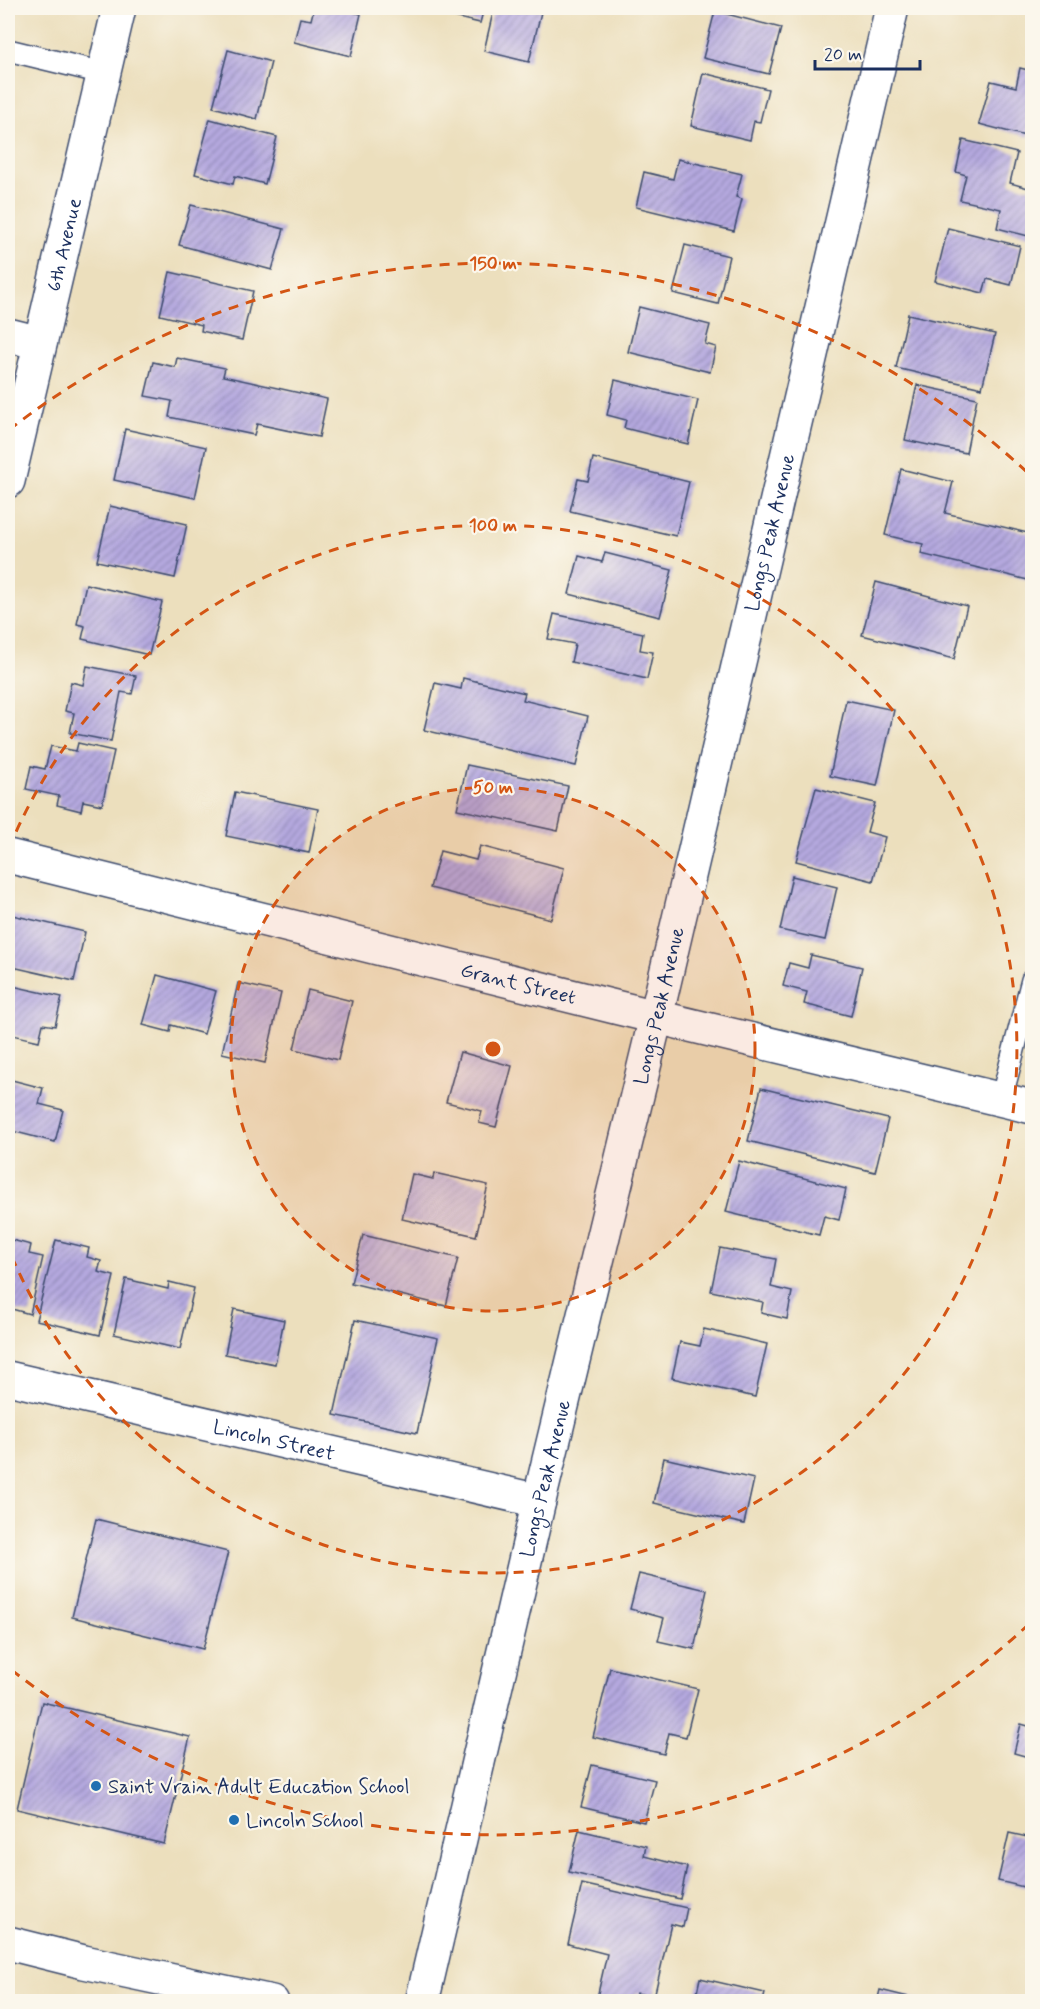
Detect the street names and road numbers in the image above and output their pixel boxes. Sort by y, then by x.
street label: 6th Avenue [41,195,89,294]
street label: Longs Peak Avenue [739,451,802,614]
street label: Longs Peak Avenue [628,925,692,1088]
street label: Grant Street [458,957,579,1012]
street label: Longs Peak Avenue [514,1397,578,1560]
street label: Lincoln Street [210,1414,337,1468]

